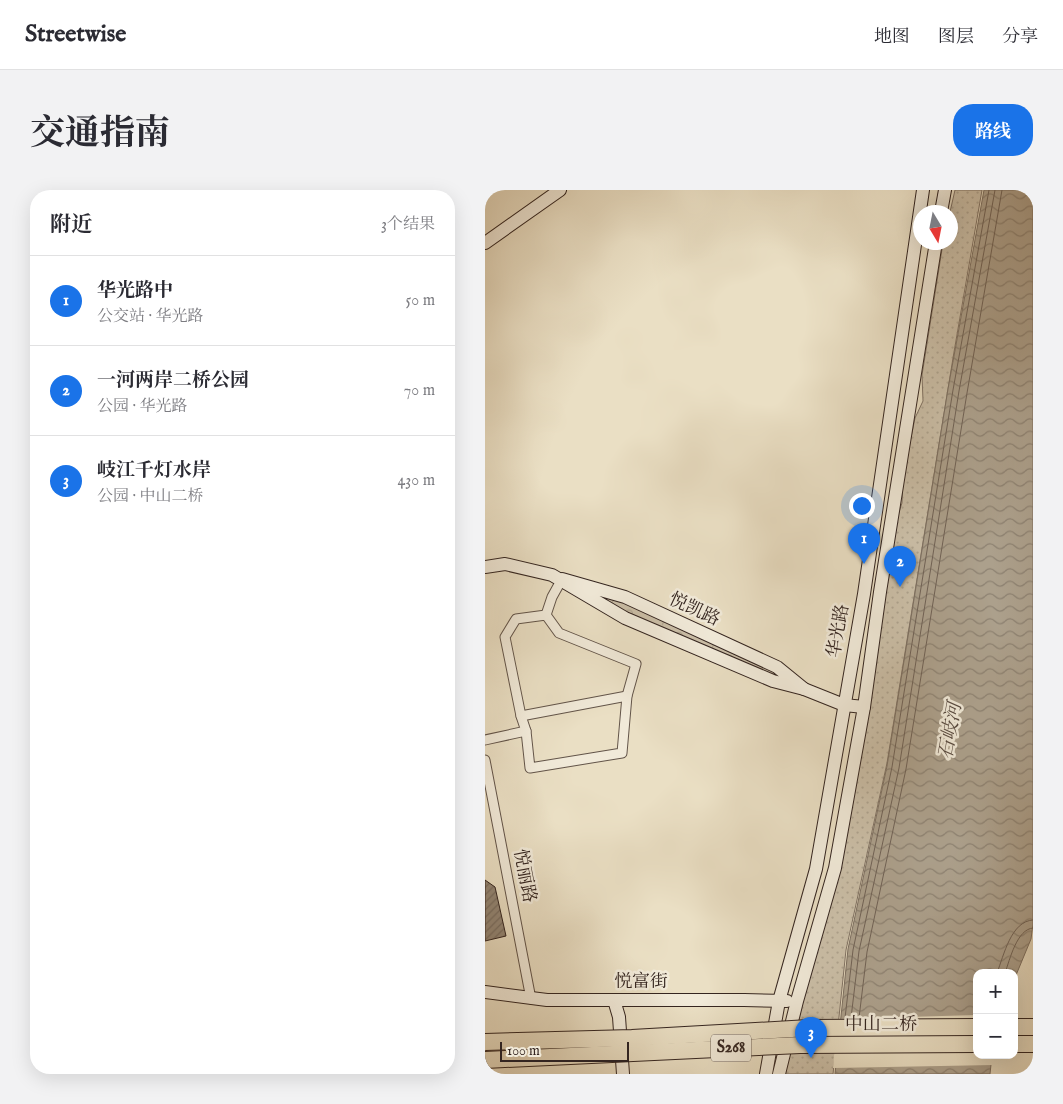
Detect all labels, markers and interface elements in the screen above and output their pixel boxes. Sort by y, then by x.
text: Streetwise [25,19,126,50]
text: 地图 [874,26,910,49]
text: 图层 [938,26,974,49]
text: 分享 [1002,26,1038,49]
button: 路线 [953,104,1033,156]
text: 交通指南 [30,112,170,157]
north arrow [913,205,958,250]
text: 附近 [50,212,92,239]
text: 3个结果 [381,215,435,235]
text: 华光路中 [97,279,173,303]
text: 1 [63,291,69,311]
text: 50 m [406,291,435,311]
text: 公交站 · 华光路 [97,307,204,327]
text: 一河两岸二桥公园 [97,369,249,393]
text: 2 [62,381,70,401]
text: 70 m [404,381,435,401]
text: 公园 · 华光路 [97,397,188,417]
text: 岐江千灯水岸 [97,459,211,483]
text: 3 [63,471,69,491]
text: 430 m [397,471,435,491]
text: 公园 · 中山二桥 [97,487,204,507]
your location [849,493,875,519]
pin: 1 [848,523,880,564]
pin: 2 [884,546,916,587]
street label: 悦凯路 [665,588,723,632]
street label: 华光路 [823,602,855,660]
water label: 石岐河 [934,698,968,761]
street label: 悦丽路 [508,847,540,905]
map controls [973,969,1018,1059]
button: + [973,969,1018,1014]
street label: 悦富街 [614,971,668,994]
street label: 中山二桥 [845,1014,917,1037]
button: − [973,1014,1018,1059]
pin: 3 [795,1017,827,1058]
road number: S268 [711,1034,751,1061]
scale bar [500,1039,629,1062]
text: 100 m [507,1042,540,1060]

